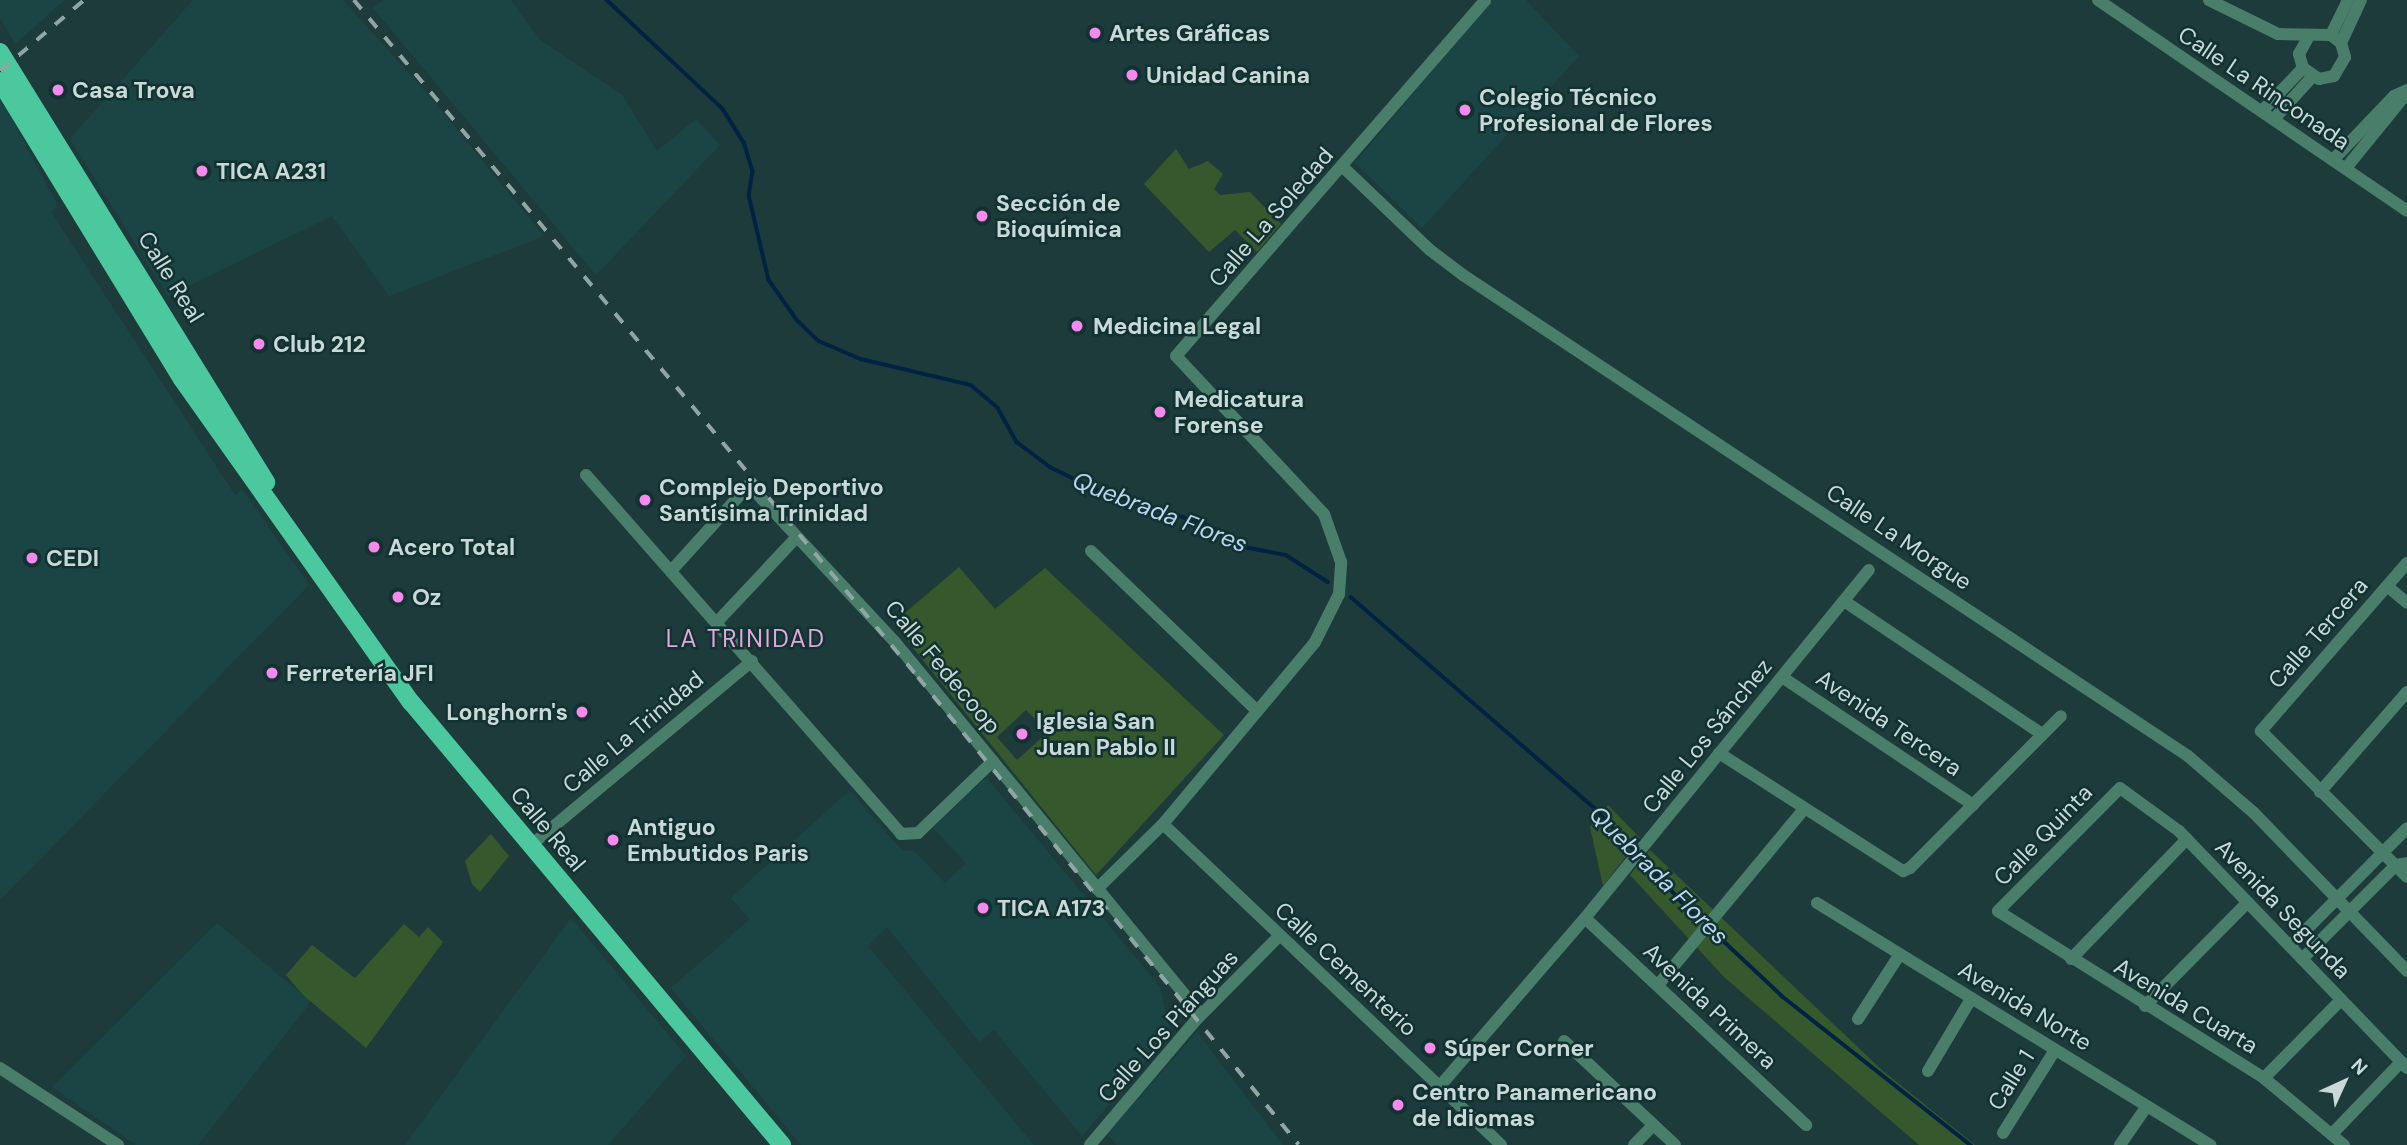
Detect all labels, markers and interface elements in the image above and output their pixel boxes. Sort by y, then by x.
place label: Artes Gráficas [1109,19,1270,47]
street label: Calle La Rinconada [2173,20,2355,156]
marker: Artes Gráficas [1087,25,1103,41]
place label: Unidad Canina [1146,61,1310,89]
marker: Unidad Canina [1124,67,1140,83]
place label: Casa Trova [72,76,195,104]
marker: Casa Trova [50,82,66,98]
place label: Colegio Técnico Profesional de Flores [1479,83,1713,137]
marker: Colegio Técnico Profesional de Flores [1457,102,1473,118]
street label: Calle La Soledad [1203,142,1339,292]
place label: TICA A231 [216,157,326,185]
marker: TICA A231 [194,163,210,179]
place label: Sección de Bioquímica [996,189,1122,243]
marker: Sección de Bioquímica [974,208,990,224]
street label: Calle Real [132,226,210,328]
place label: Medicina Legal [1093,312,1261,340]
marker: Medicina Legal [1067,316,1087,336]
place label: Club 212 [273,330,366,358]
marker: Club 212 [251,336,267,352]
place label: Medicatura Forense [1174,385,1304,439]
marker: Medicatura Forense [1152,404,1168,420]
water label: Quebrada Flores [1069,465,1251,559]
place label: Complejo Deportivo Santísima Trinidad [659,473,884,527]
street label: Calle La Morgue [1821,478,1977,596]
marker: Complejo Deportivo Santísima Trinidad [637,492,653,508]
place label: Acero Total [388,533,515,561]
marker: Acero Total [366,539,382,555]
place label: CEDI [46,544,99,572]
marker: CEDI [24,550,40,566]
street label: Calle Tercera [2262,572,2374,694]
place label: Oz [412,583,441,611]
marker: Oz [390,589,406,605]
street label: Calle Fedecoop [879,595,1007,739]
district label: LA TRINIDAD [667,625,825,653]
street label: Calle Los Sánchez [1636,653,1778,819]
place label: Ferretería JFI [286,659,434,687]
street label: Avenida Tercera [1811,664,1967,782]
marker: Ferretería JFI [264,665,280,681]
street label: Calle La Trinidad [557,665,709,799]
place label: Longhorn's [446,698,568,726]
marker: Longhorn's [574,704,590,720]
place label: Iglesia San Juan Pablo II [1036,707,1176,761]
marker: Iglesia San Juan Pablo II [1014,726,1030,742]
street label: Calle Quinta [1988,779,2098,891]
street label: Calle Real [505,781,591,877]
water label: Quebrada Flores [1583,799,1735,951]
place label: Antiguo Embutidos Paris [627,813,809,867]
marker: Antiguo Embutidos Paris [605,832,621,848]
street label: Avenida Segunda [2210,834,2356,984]
place label: TICA A173 [997,894,1105,922]
street label: Calle Cementerio [1269,896,1423,1042]
marker: TICA A173 [975,900,991,916]
street label: Avenida Primera [1638,937,1782,1075]
street label: Calle Los Pianguas [1092,944,1244,1108]
street label: Avenida Cuarta [2109,952,2263,1060]
street label: Avenida Norte [1953,955,2097,1057]
place label: Súper Corner [1444,1034,1594,1062]
marker: Súper Corner [1422,1040,1438,1056]
street label: Calle 1 [1982,1045,2040,1115]
north arrow [2309,1047,2379,1117]
text: N [2345,1053,2373,1081]
place label: Centro Panamericano de Idiomas [1412,1078,1657,1132]
marker: Centro Panamericano de Idiomas [1390,1097,1406,1113]

